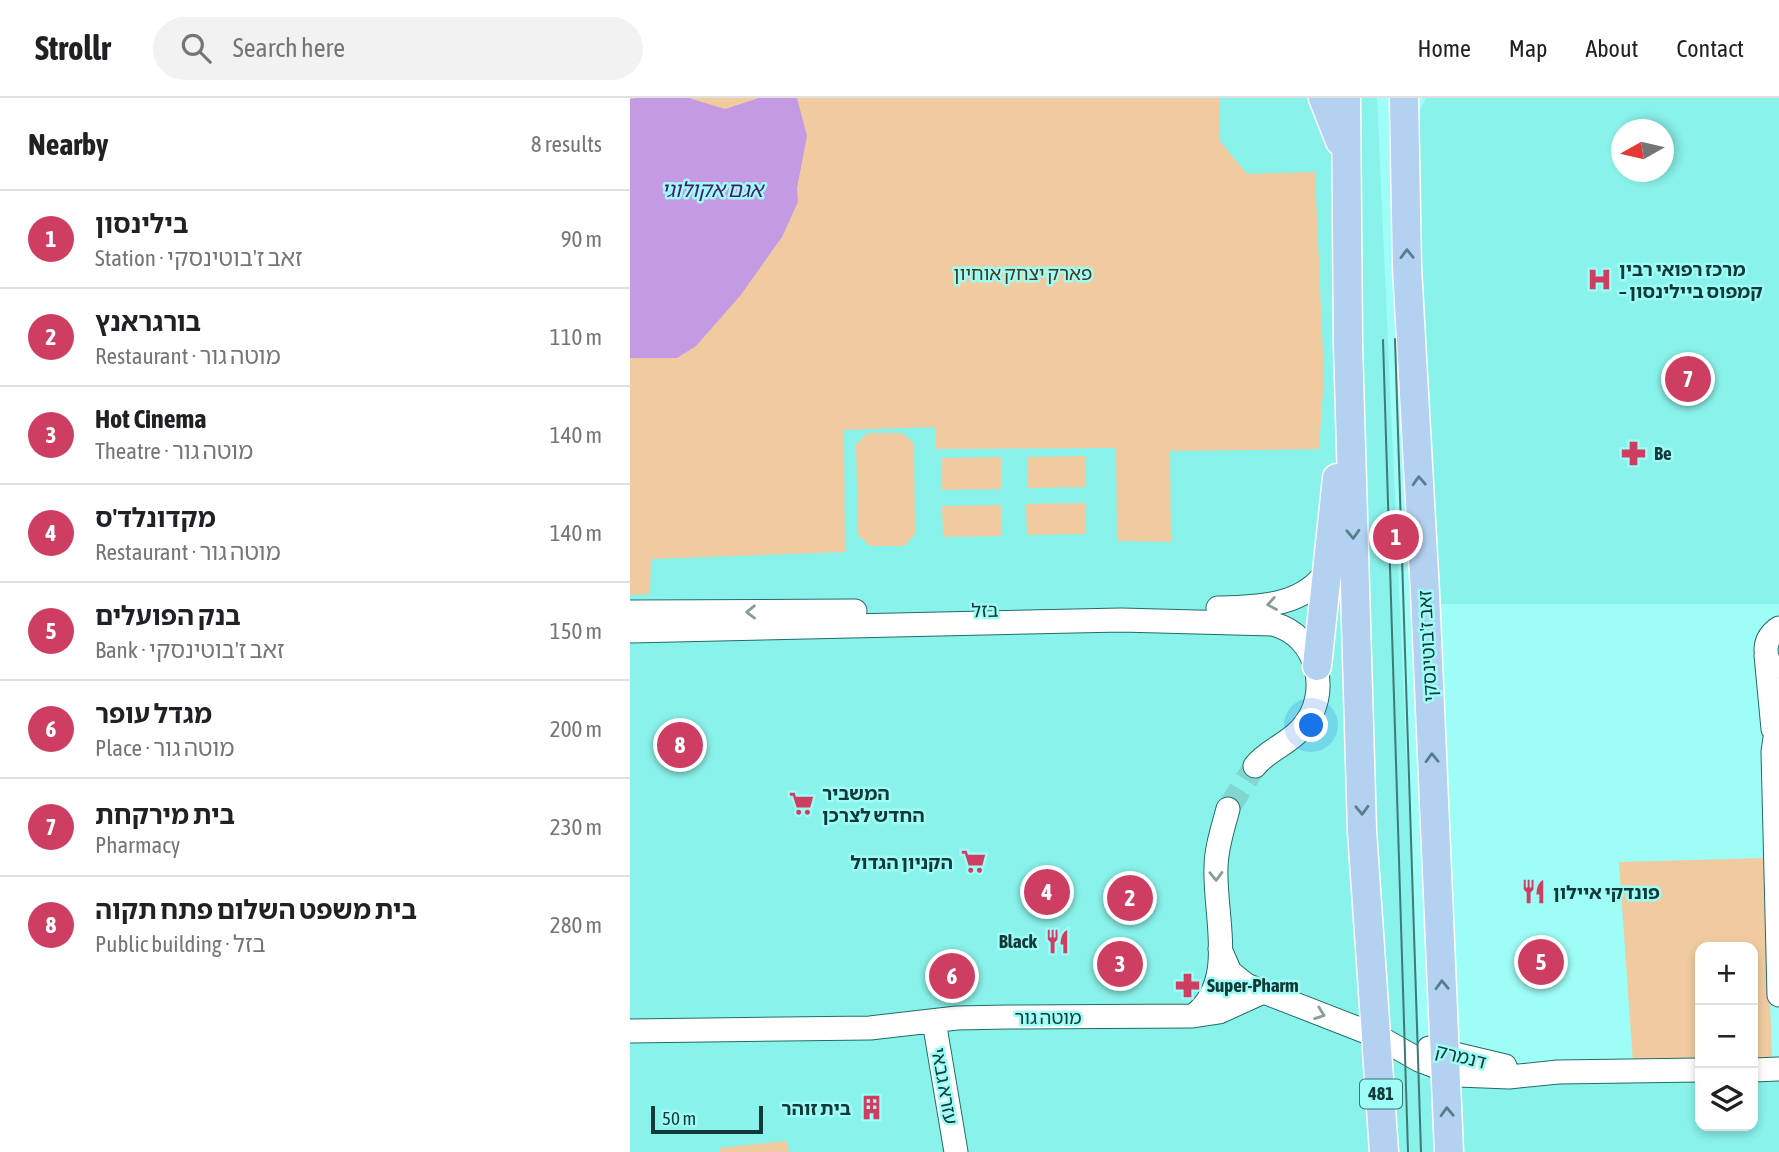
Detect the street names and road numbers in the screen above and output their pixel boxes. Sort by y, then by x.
street label: זאב ז'בוטינסקי [1413,589,1441,703]
street label: בזל [971,599,999,621]
street label: מוטה גור [1014,1006,1082,1028]
street label: דנמרק [1433,1039,1489,1073]
street label: עזרא גבאי [927,1046,963,1126]
road number: 481 [1360,1079,1402,1108]

